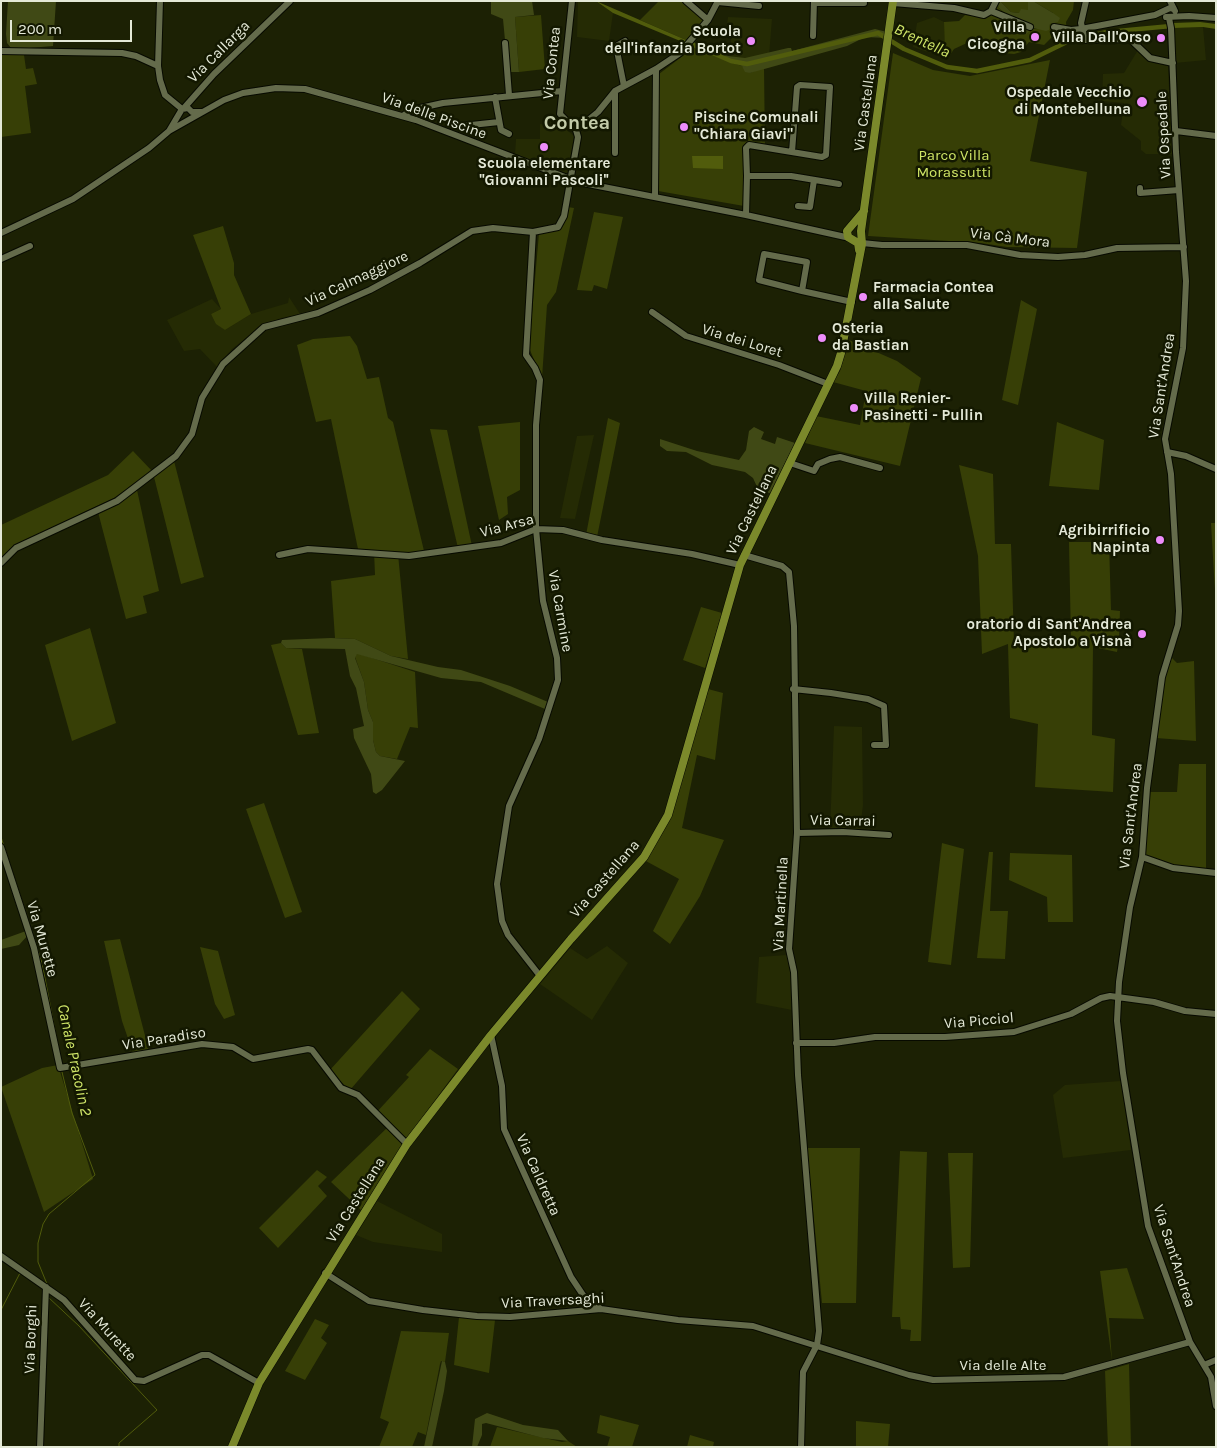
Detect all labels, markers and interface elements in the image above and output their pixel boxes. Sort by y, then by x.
scale bar [12,10,135,42]
street label: Via Callarga [184,17,254,87]
place label: Villa Cicogna [967,19,1025,54]
text: 200 m [18,20,62,38]
water label: Brentella [891,20,953,62]
place label: Scuola dell'infanzia Bortot [605,23,741,58]
street label: Via Contea [539,26,565,100]
place label: Villa Dall'Orso [1052,29,1151,47]
marker: Villa Cicogna [1029,31,1041,43]
marker: Villa Dall'Orso [1155,32,1167,44]
marker: Scuola dell'infanzia Bortot [745,35,757,47]
street label: Via Castellana [850,54,882,152]
place label: Ospedale Vecchio di Montebelluna [1006,84,1131,119]
street label: Via delle Piscine [379,89,489,143]
street label: Via Ospedale [1153,91,1175,179]
marker: Ospedale Vecchio di Montebelluna [1135,95,1149,109]
place label: Piscine Comunali "Chiara Giavi" [694,109,819,144]
district label: Contea [544,111,610,135]
marker: Piscine Comunali "Chiara Giavi" [678,121,690,133]
marker: Scuola elementare ''Giovanni Pascoli'' [538,141,550,153]
park label: Parco Villa Morassutti [916,147,992,182]
place label: Scuola elementare ''Giovanni Pascoli'' [477,155,611,190]
street label: Via Cà Mora [969,224,1051,252]
street label: Via Calmaggiore [303,247,411,311]
place label: Farmacia Contea alla Salute [873,279,994,314]
marker: Farmacia Contea alla Salute [857,291,869,303]
street label: Via dei Loret [700,320,784,362]
place label: Osteria da Bastian [832,320,909,355]
marker: Osteria da Bastian [816,332,828,344]
street label: Via Sant'Andrea [1145,332,1179,440]
place label: Villa Renier- Pasinetti - Pullin [864,390,983,425]
marker: Villa Renier- Pasinetti - Pullin [848,402,860,414]
street label: Via Castellana [723,462,781,558]
street label: Via Arsa [478,510,536,542]
place label: Agribirrificio Napinta [1058,522,1150,557]
marker: Agribirrificio Napinta [1154,534,1166,546]
street label: Via Carmine [544,569,576,653]
place label: oratorio di Sant'Andrea Apostolo a Visnà [967,616,1132,651]
marker: oratorio di Sant'Andrea Apostolo a Visnà [1136,628,1148,640]
street label: Via Sant'Andrea [1116,762,1146,870]
street label: Via Carrai [810,811,876,831]
street label: Via Castellana [566,836,644,922]
street label: Via Martinella [770,856,792,952]
street label: Via Murette [23,899,61,979]
water label: Canale Pracolin 2 [53,1002,95,1118]
street label: Via Picciol [943,1009,1015,1033]
street label: Via Paradiso [121,1024,207,1054]
street label: Via Caldretta [512,1131,564,1219]
street label: Via Castellana [323,1154,389,1246]
street label: Via Sant'Andrea [1149,1202,1199,1310]
street label: Via Traversaghi [501,1289,605,1313]
street label: Via Murette [74,1295,140,1365]
street label: Via Borghi [21,1304,41,1374]
street label: Via delle Alte [959,1357,1047,1375]

